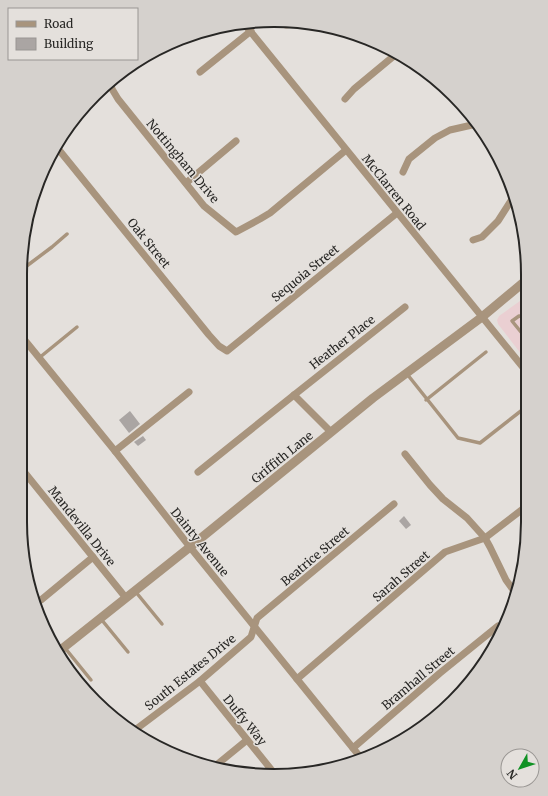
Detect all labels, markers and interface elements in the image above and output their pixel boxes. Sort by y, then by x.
legend [8,8,138,60]
text: Road [44,16,73,31]
text: Building [44,36,94,51]
street label: Nottingham Drive [144,116,222,206]
street label: McClarren Road [359,151,429,233]
street label: Oak Street [124,215,174,271]
street label: Sequoia Street [268,241,342,305]
street label: Heather Place [306,312,378,372]
street label: Griffith Lane [248,428,316,486]
street label: Mandevilla Drive [45,483,119,569]
street label: Dainty Avenue [168,505,232,579]
street label: Beatrice Street [278,523,352,589]
street label: Sarah Street [369,547,433,605]
street label: South Estates Drive [142,631,238,713]
street label: Bramhall Street [378,643,458,713]
street label: Duffy Way [220,692,270,748]
north arrow [500,748,540,788]
text: N [504,766,520,782]

